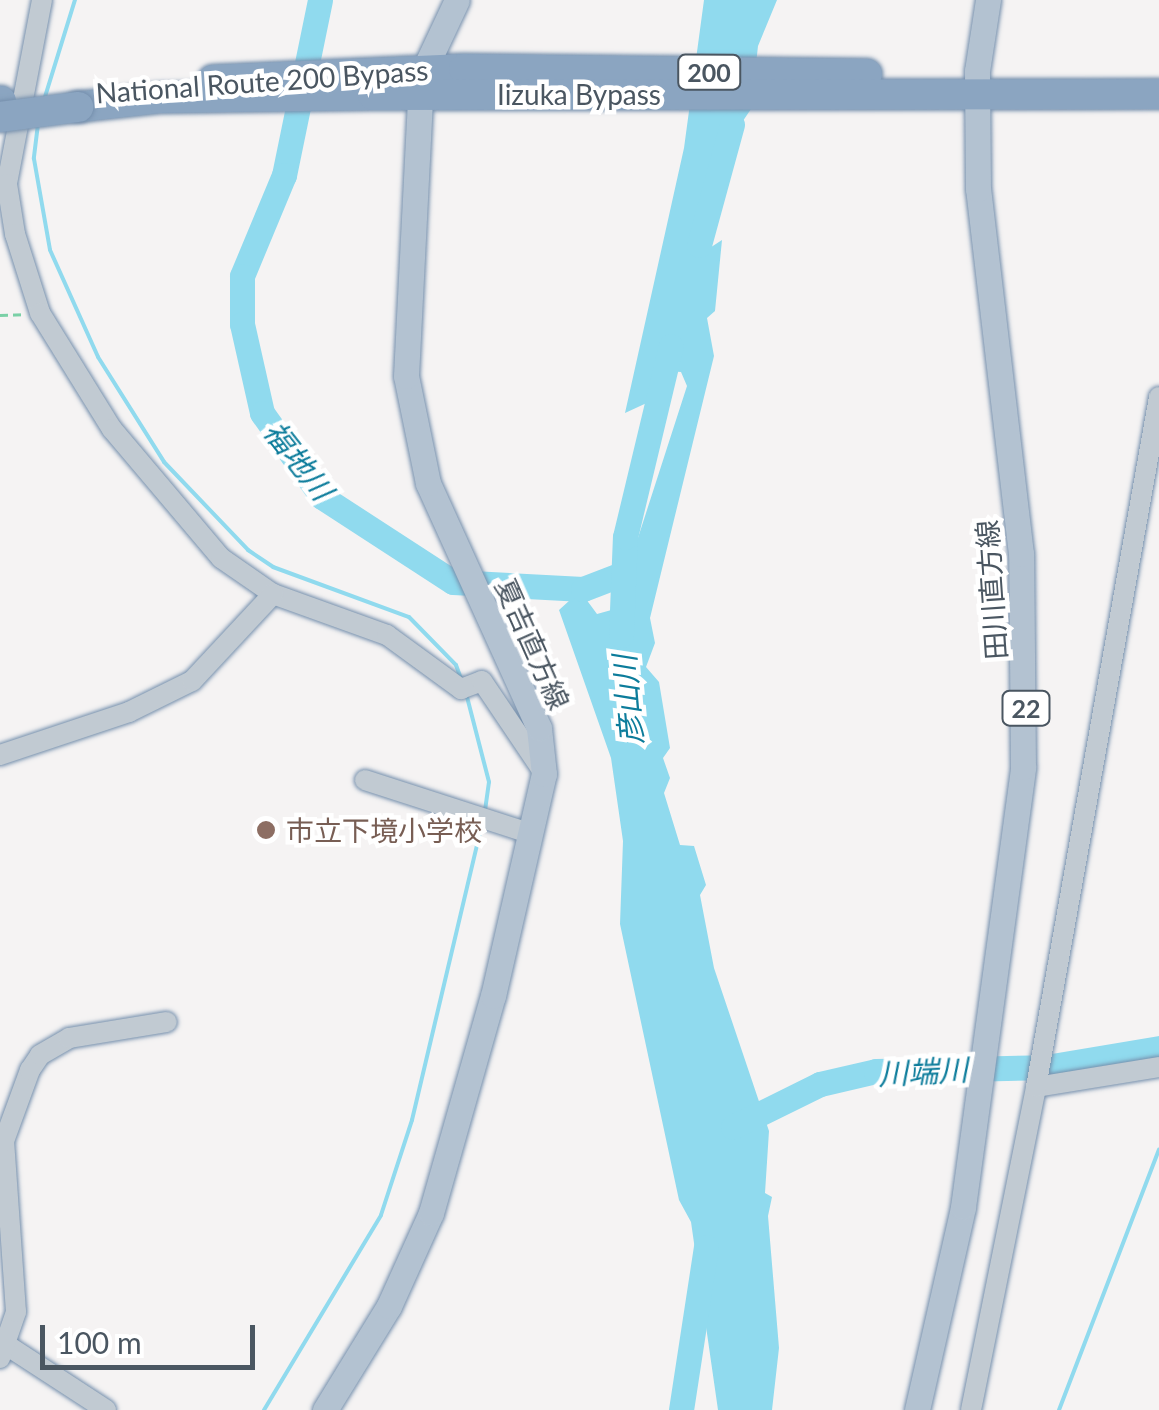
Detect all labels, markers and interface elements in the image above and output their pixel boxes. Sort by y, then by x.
road number: 200 [676,52,742,92]
street label: National Route 200 Bypass [95,53,429,109]
street label: Iizuka Bypass [497,77,661,111]
water label: 福地川 [257,413,341,507]
street label: 田川直方線 [969,519,1013,661]
street label: 夏吉直方線 [489,573,577,715]
water label: 彦山川 [605,654,649,746]
road number: 22 [1001,688,1051,728]
place label: 市立下境小学校 [286,813,482,847]
marker: 市立下境小学校 [255,819,277,841]
water label: 川端川 [877,1051,969,1091]
scale bar [45,1305,260,1367]
text: 100 m [57,1324,142,1360]

